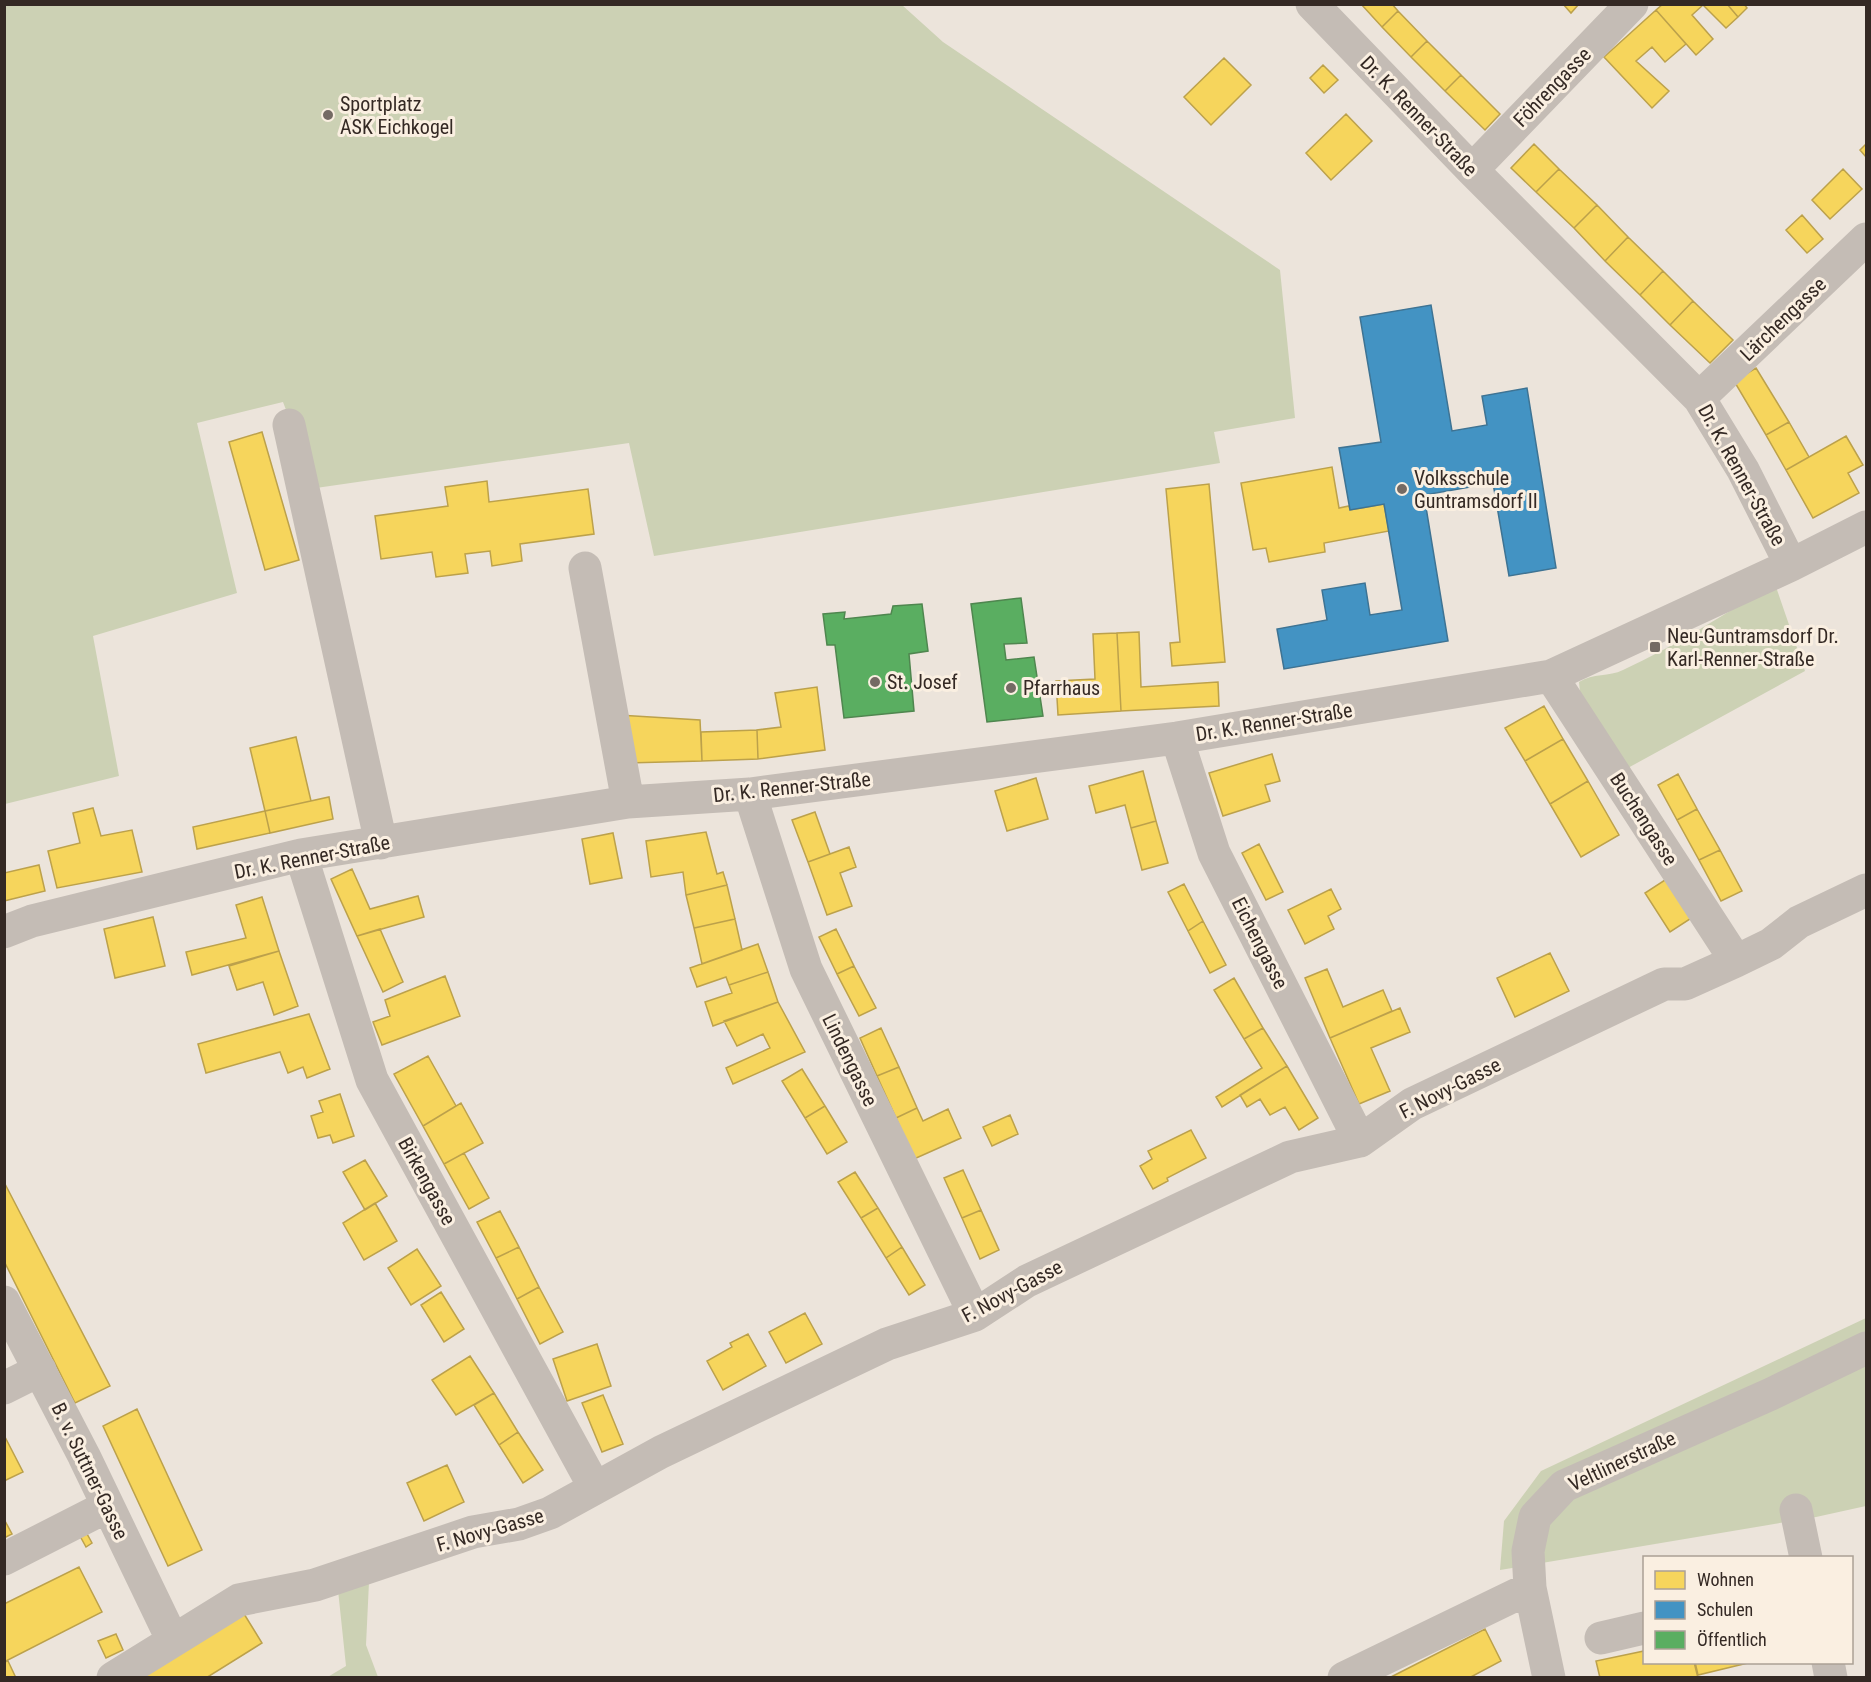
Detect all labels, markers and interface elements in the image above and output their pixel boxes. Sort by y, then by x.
street label: Föhrengasse [1508,42,1596,132]
street label: Dr. K. Renner-Straße [1355,51,1483,181]
place label: Sportplatz ASK Eichkogel [340,92,454,139]
marker: Sportplatz ASK Eichkogel [321,108,335,122]
street label: Lärchengasse [1735,272,1831,366]
street label: Dr. K. Renner-Straße [1693,400,1791,550]
place label: Volksschule Guntramsdorf II [1414,466,1538,513]
marker: Volksschule Guntramsdorf II [1395,482,1409,496]
place label: Neu-Guntramsdorf Dr. Karl-Renner-Straße [1667,624,1839,671]
marker: Neu-Guntramsdorf Dr. Karl-Renner-Straße [1648,640,1662,654]
place label: St. Josef [887,670,958,694]
marker: St. Josef [868,675,882,689]
place label: Pfarrhaus [1023,676,1100,700]
marker: Pfarrhaus [1004,681,1018,695]
street label: Dr. K. Renner-Straße [1194,698,1354,746]
street label: Dr. K. Renner-Straße [712,767,872,807]
street label: Buchengasse [1605,768,1683,870]
street label: Dr. K. Renner-Straße [232,830,392,884]
street label: Eichengasse [1227,893,1293,993]
street label: Lindengasse [817,1010,883,1110]
street label: F. Novy-Gasse [1395,1052,1505,1124]
street label: Birkengasse [393,1133,461,1229]
street label: F. Novy-Gasse [958,1255,1066,1327]
street label: B. v. Suttner-Gasse [47,1399,133,1543]
street label: Veltlinerstraße [1565,1426,1679,1496]
street label: F. Novy-Gasse [434,1503,546,1557]
legend [1643,1556,1853,1664]
text: Wohnen [1697,1569,1754,1590]
text: Schulen [1697,1599,1753,1620]
text: Öffentlich [1697,1629,1767,1650]

